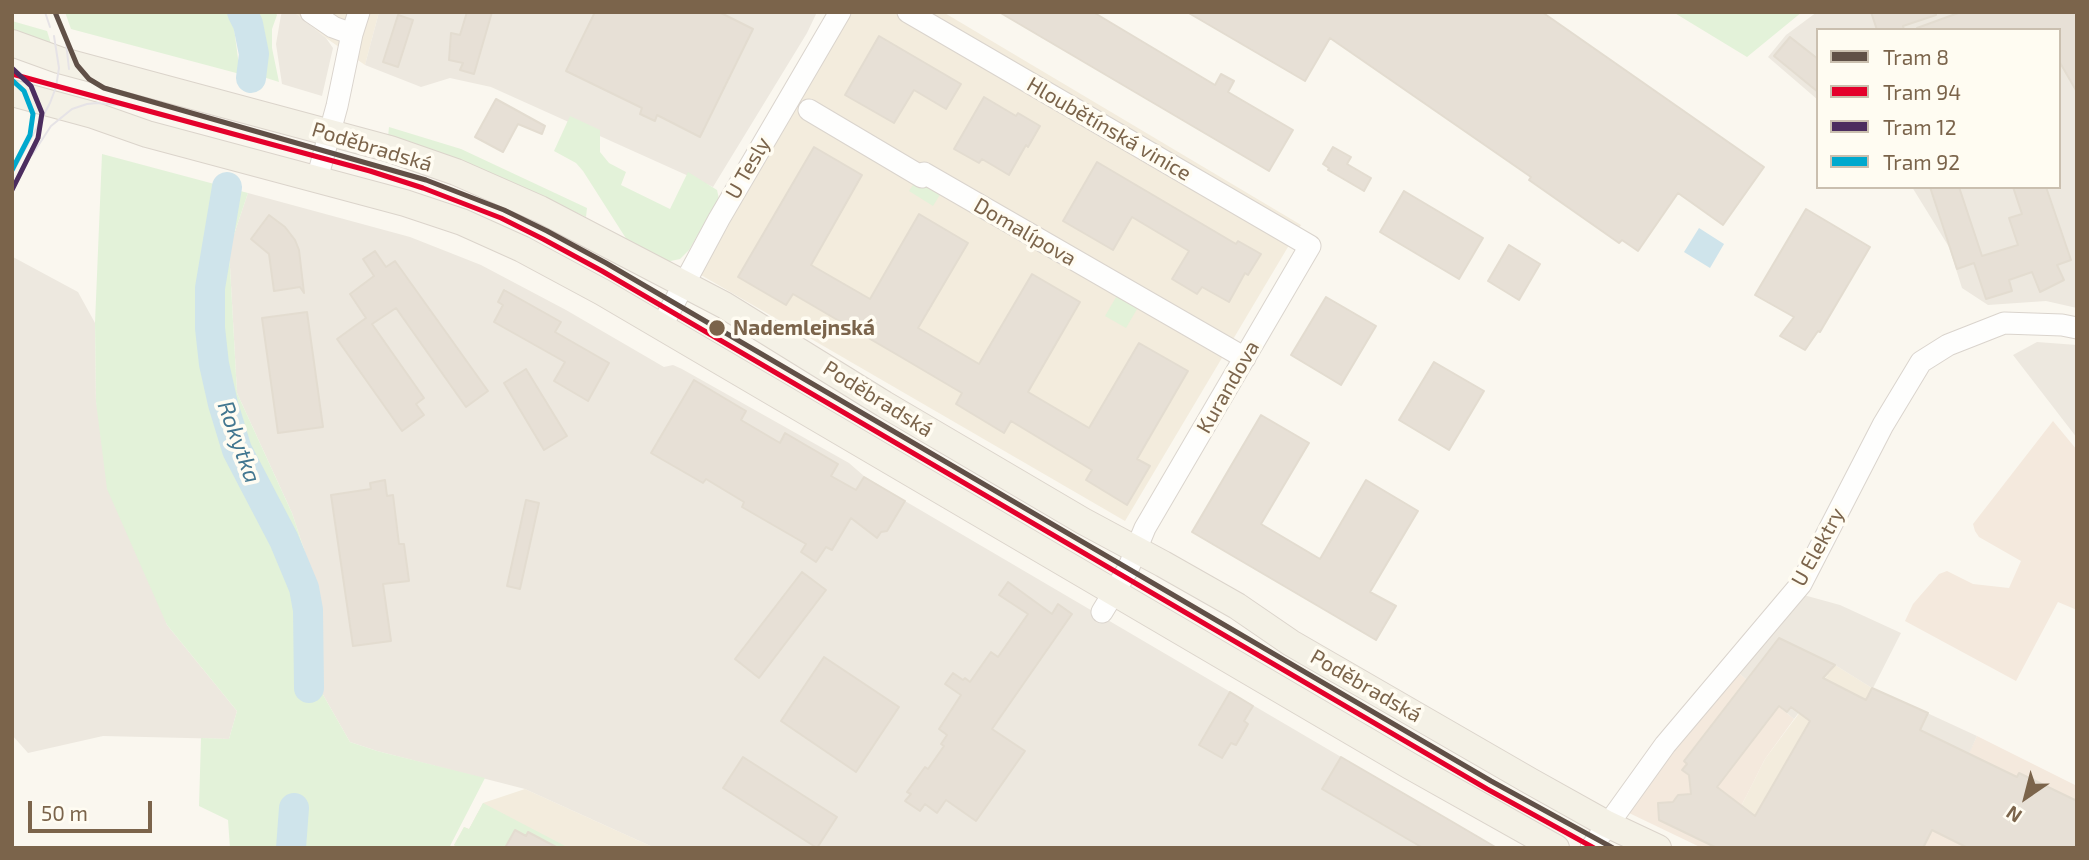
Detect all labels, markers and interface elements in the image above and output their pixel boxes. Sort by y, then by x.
legend [1816,28,2061,189]
text: Tram 8 [1883,44,1949,69]
street label: Hloubětínská vinice [1022,72,1196,186]
text: Tram 94 [1883,79,1961,104]
text: Tram 12 [1883,114,1956,139]
street label: Poděbradská [309,117,435,177]
street label: U Tesly [720,133,776,203]
text: Tram 92 [1883,149,1960,174]
street label: Domalípova [969,193,1081,271]
place label: Nademlejnská [733,315,875,341]
marker: Nademlejnská [707,318,727,338]
street label: Kurandova [1191,336,1265,438]
street label: Poděbradská [819,355,937,443]
water label: Rokytka [211,397,267,487]
street label: U Elektry [1786,503,1850,591]
street label: Poděbradská [1306,644,1426,728]
north arrow [1991,762,2061,832]
scale bar [32,786,156,830]
text: 50 m [41,800,88,825]
text: N [2001,801,2026,828]

